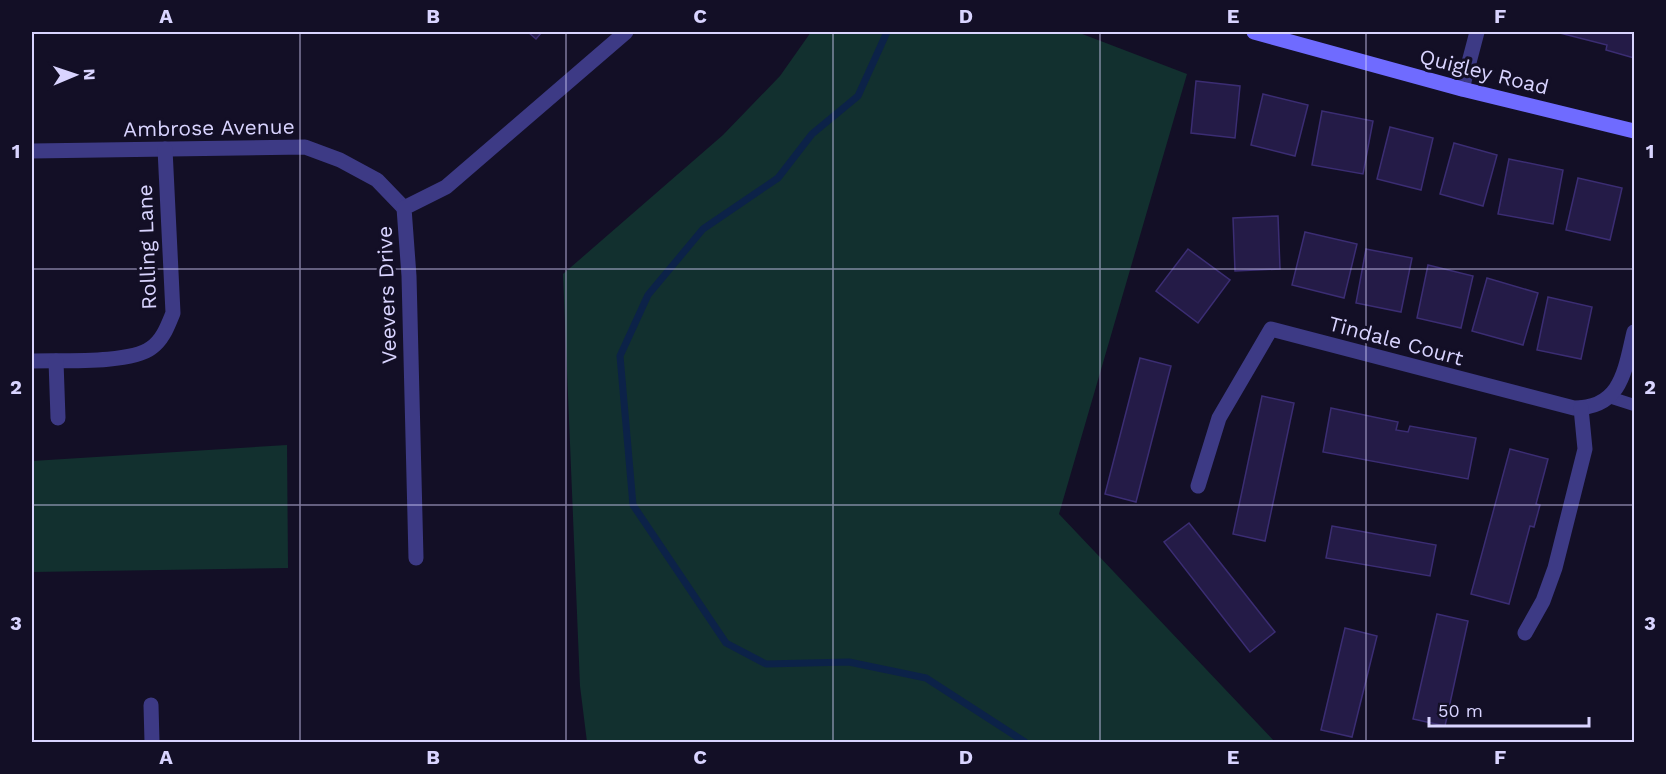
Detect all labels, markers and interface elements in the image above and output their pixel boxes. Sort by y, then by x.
text: A [159,4,173,28]
text: B [426,4,440,28]
text: C [693,4,707,28]
text: D [959,4,973,28]
text: E [1227,4,1239,28]
text: F [1494,4,1506,28]
street label: Quigley Road [1417,43,1551,100]
north arrow [45,45,105,105]
text: N [80,68,99,81]
street label: Ambrose Avenue [123,114,295,141]
text: 1 [12,139,20,163]
text: 1 [1646,139,1654,163]
street label: Rolling Lane [132,184,161,310]
street label: Veevers Drive [372,226,401,365]
street label: Tindale Court [1326,311,1466,371]
text: 2 [10,375,22,399]
text: 2 [1644,375,1656,399]
text: 3 [10,611,22,635]
text: 3 [1644,611,1656,635]
scale bar [1429,690,1590,728]
text: 50 m [1438,700,1483,721]
text: A [159,745,173,769]
text: B [426,745,440,769]
text: C [693,745,707,769]
text: D [959,745,973,769]
text: E [1227,745,1239,769]
text: F [1494,745,1506,769]

